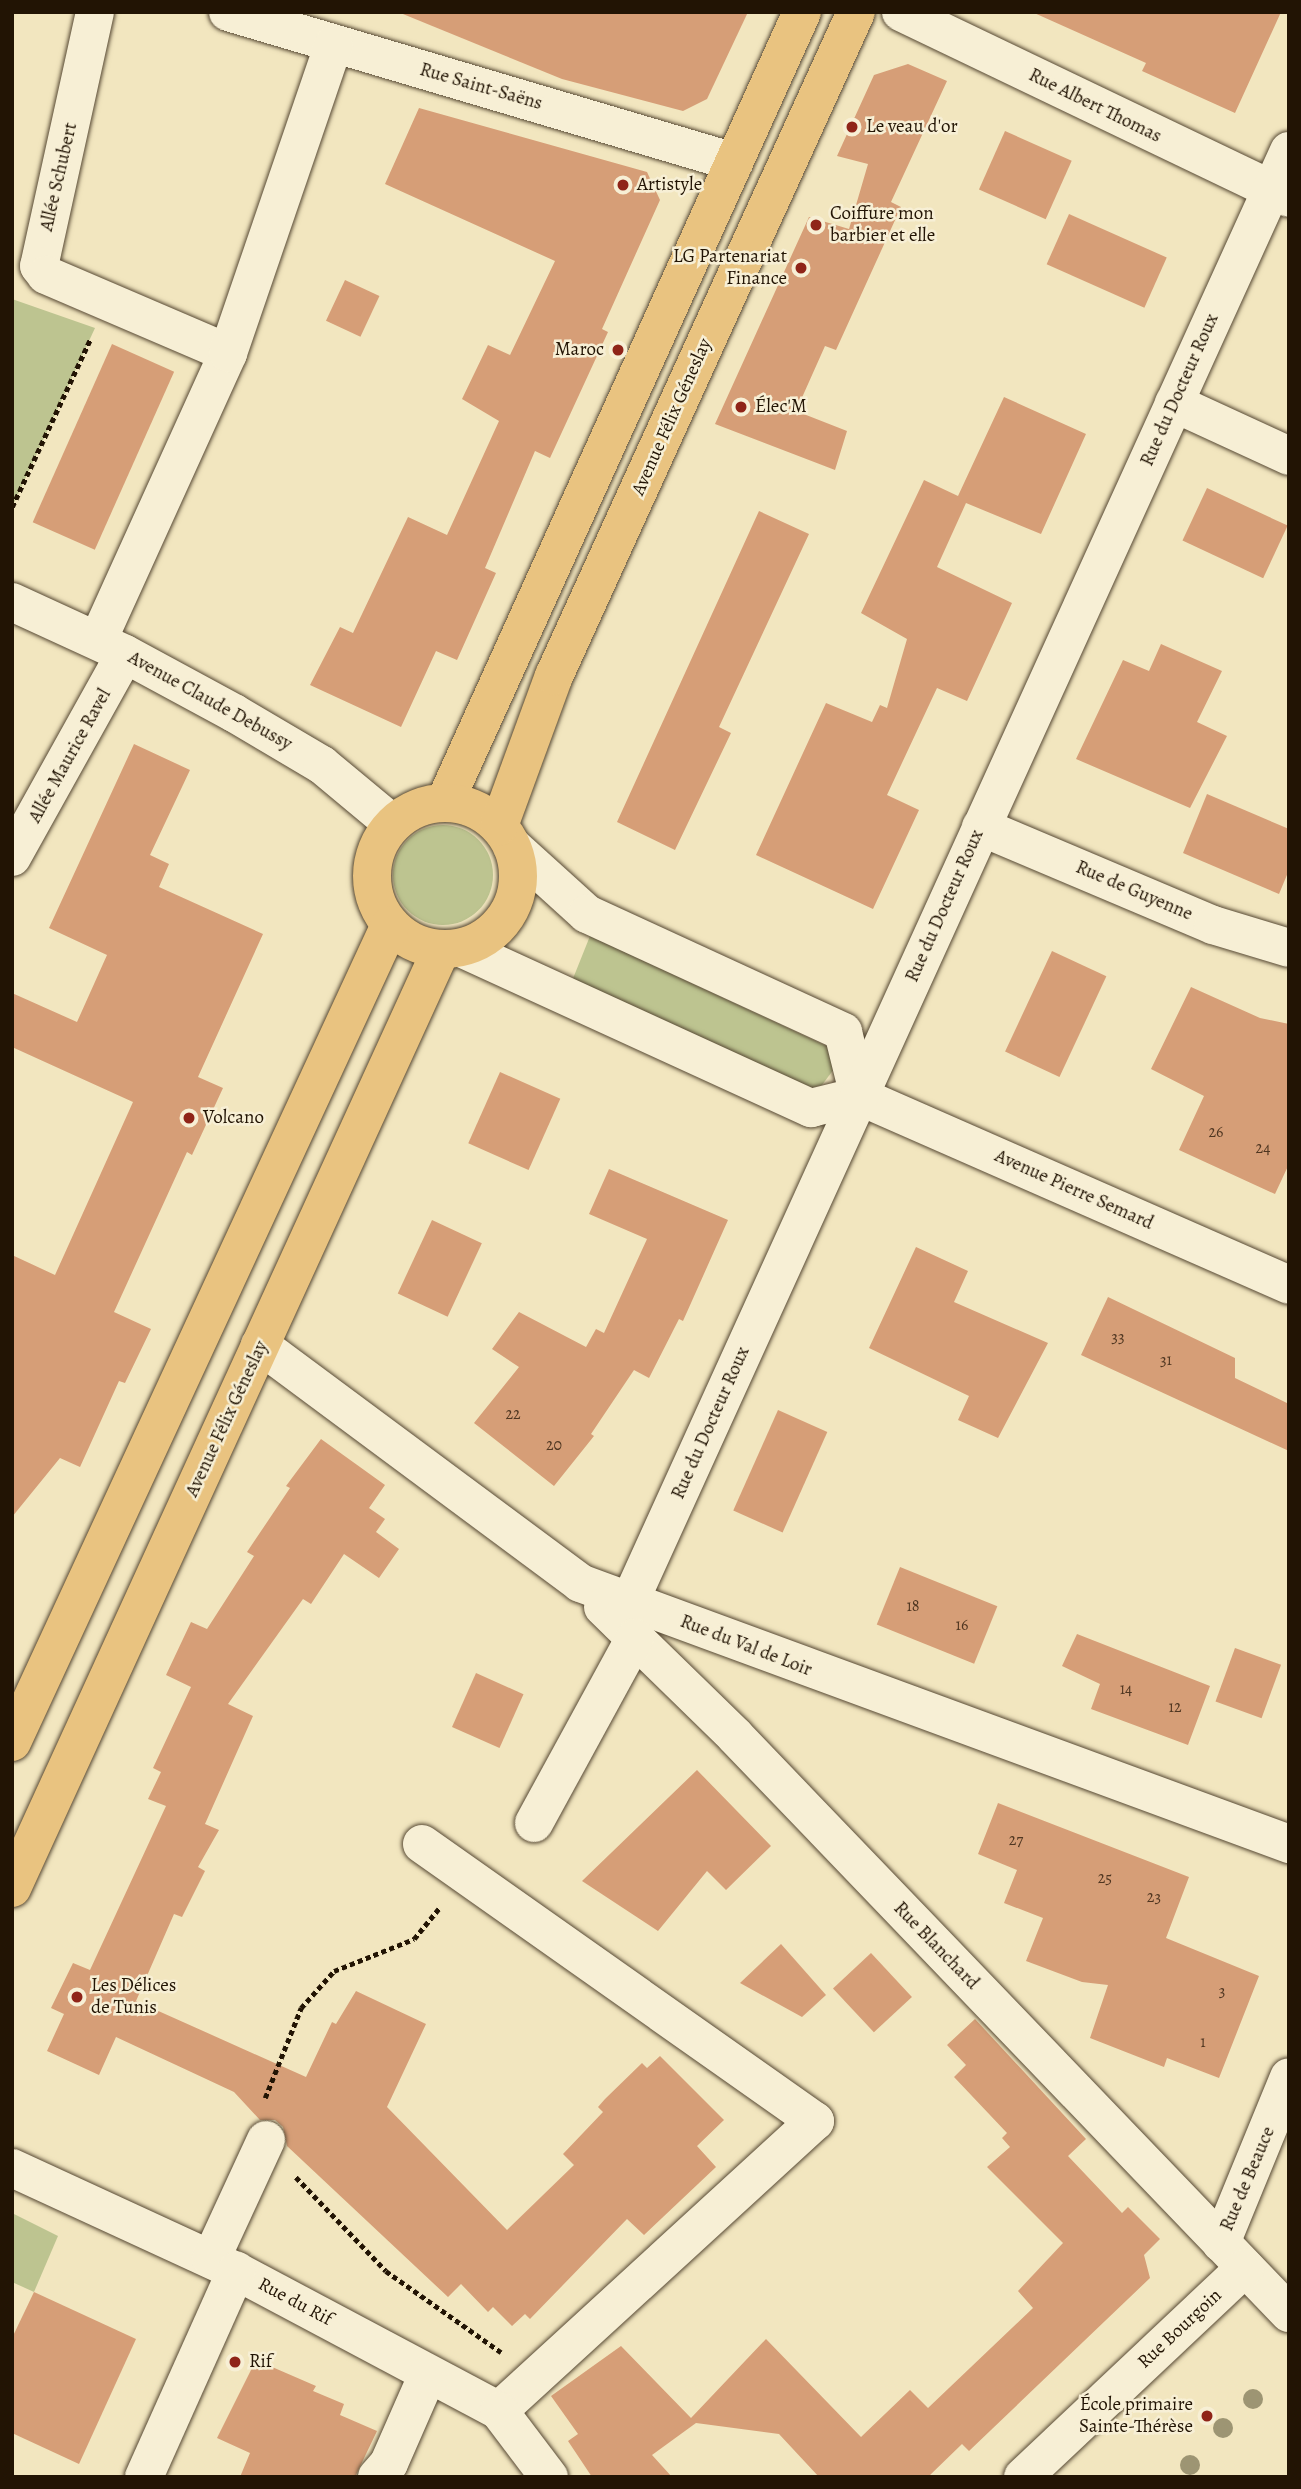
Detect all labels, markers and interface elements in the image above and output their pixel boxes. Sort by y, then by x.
street label: Rue Saint-Saëns [417,59,545,115]
street label: Rue Albert Thomas [1025,64,1165,148]
place label: Le veau d'or [866,116,958,138]
marker: Le veau d'or [844,119,860,135]
street label: Allée Schubert [35,121,83,233]
place label: Artistyle [637,174,702,196]
marker: Artistyle [615,177,631,193]
place label: Coiffure mon barbier et elle [830,203,935,247]
marker: Coiffure mon barbier et elle [808,217,824,233]
place label: LG Partenariat Finance [673,246,787,290]
marker: LG Partenariat Finance [793,260,809,276]
street label: Rue du Docteur Roux [1136,310,1224,470]
street label: Avenue Félix Géneslay [627,335,717,499]
place label: Maroc [555,339,604,361]
marker: Maroc [610,342,626,358]
place label: Élec'M [755,396,807,418]
marker: Élec'M [733,399,749,415]
street label: Avenue Claude Debussy [124,646,296,756]
street label: Allée Maurice Ravel [24,685,116,827]
street label: Rue du Docteur Roux [901,826,989,986]
street label: Rue de Guyenne [1072,856,1196,926]
place label: Volcano [203,1107,264,1129]
marker: Volcano [181,1110,197,1126]
house number: 26 [1209,1122,1223,1142]
house number: 24 [1256,1138,1270,1158]
street label: Avenue Pierre Semard [991,1145,1157,1235]
house number: 33 [1111,1327,1125,1347]
street label: Avenue Félix Géneslay [181,1337,273,1501]
street label: Rue du Docteur Roux [667,1343,755,1503]
house number: 31 [1160,1350,1172,1370]
house number: 22 [505,1404,521,1424]
house number: 20 [546,1435,562,1455]
house number: 18 [906,1596,920,1616]
street label: Rue du Val de Loir [677,1610,815,1682]
house number: 16 [956,1615,968,1635]
house number: 14 [1120,1679,1132,1699]
house number: 12 [1168,1697,1182,1717]
house number: 27 [1009,1830,1023,1850]
house number: 25 [1098,1868,1112,1888]
house number: 23 [1147,1887,1161,1907]
street label: Rue Blanchard [888,1897,984,1995]
place label: Les Délices de Tunis [91,1975,176,2019]
house number: 3 [1219,1981,1225,2001]
marker: Les Délices de Tunis [69,1989,85,2005]
house number: 1 [1200,2032,1206,2052]
street label: Rue de Beauce [1216,2123,1280,2235]
street label: Rue du Rif [254,2273,336,2331]
street label: Rue Bourgoin [1133,2284,1227,2374]
place label: Rif [249,2351,272,2373]
marker: Rif [227,2354,243,2370]
place label: École primaire Sainte-Thérèse [1079,2394,1193,2438]
marker: École primaire Sainte-Thérèse [1199,2408,1215,2424]

